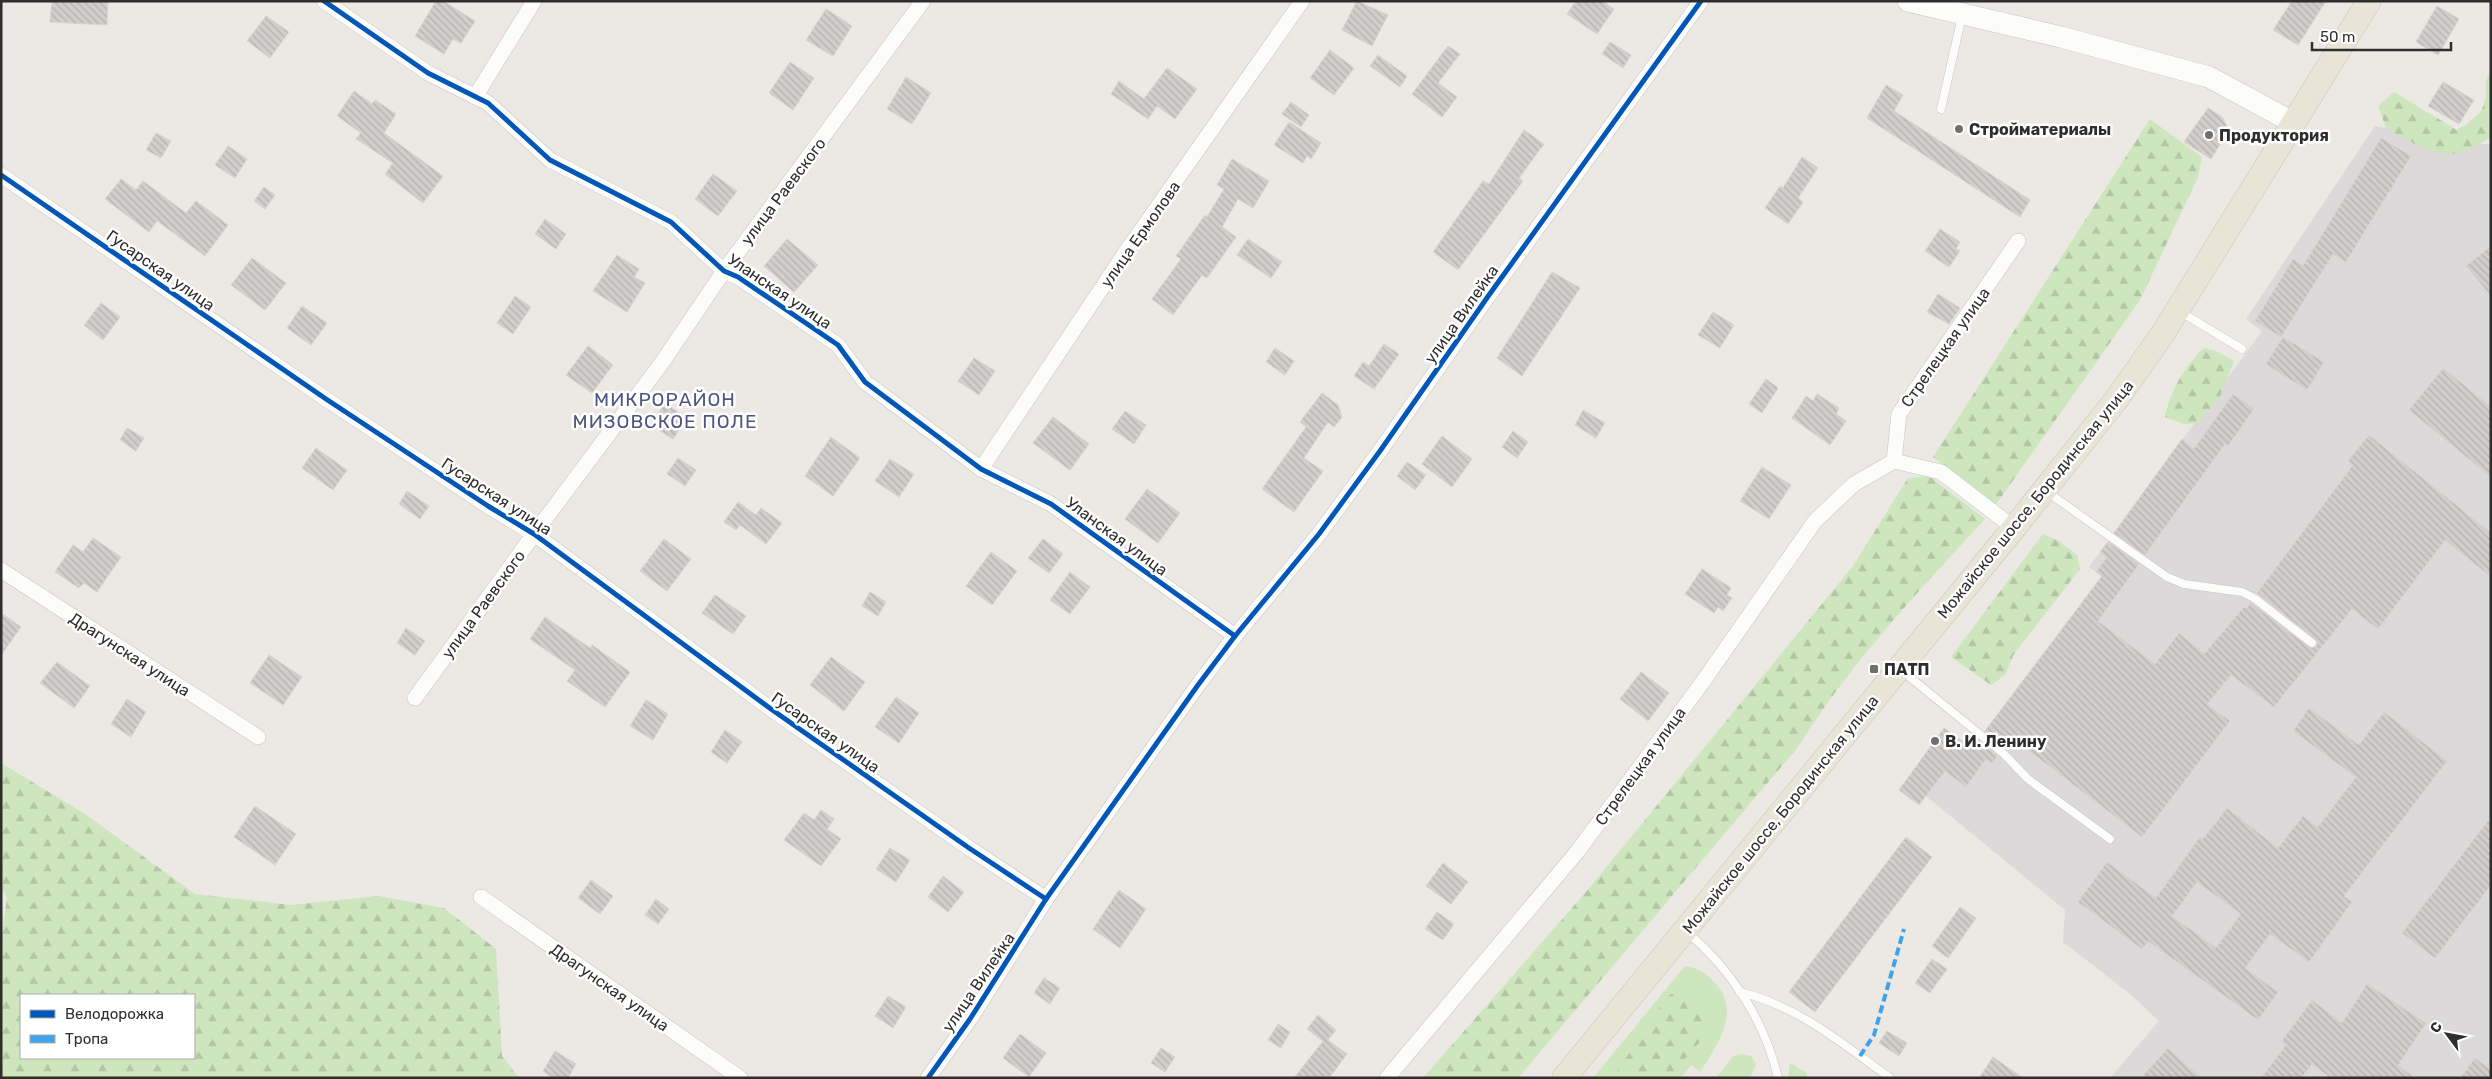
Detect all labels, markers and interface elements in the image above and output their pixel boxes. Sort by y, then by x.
scale bar [2312,20,2451,52]
text: 50 m [2320,28,2355,46]
place label: Стройматериалы [1969,120,2111,139]
marker: Стройматериалы [1953,123,1965,135]
place label: Продуктория [2219,126,2329,145]
marker: Продуктория [2203,129,2215,141]
street label: улица Раевского [737,134,830,249]
street label: улица Ермолова [1097,177,1184,291]
street label: Гусарская улица [103,226,218,315]
street label: Уланская улица [724,250,835,333]
street label: улица Вилейка [1420,261,1502,367]
street label: Стрелецкая улица [1897,284,1994,411]
street label: Можайское шоссе, Бородинская улица [1933,376,2137,622]
district label: МИКРОРАЙОН МИЗОВСКОЕ ПОЛЕ [573,388,757,433]
street label: Гусарская улица [438,454,555,539]
street label: Уланская улица [1062,493,1171,580]
street label: улица Раевского [438,546,529,662]
street label: Драгунская улица [66,608,194,701]
place label: ПАТП [1884,660,1929,679]
marker: ПАТП [1868,663,1880,675]
street label: Гусарская улица [768,688,883,777]
street label: Можайское шоссе, Бородинская улица [1678,691,1882,937]
street label: Стрелецкая улица [1591,703,1690,829]
place label: В. И. Ленину [1945,732,2047,751]
marker: В. И. Ленину [1929,735,1941,747]
street label: улица Вилейка [938,929,1019,1036]
street label: Драгунская улица [547,939,673,1035]
legend [20,994,195,1059]
text: Велодорожка [65,1005,164,1023]
north arrow [2422,1009,2472,1059]
text: С [2427,1019,2446,1036]
text: Тропа [65,1030,108,1048]

